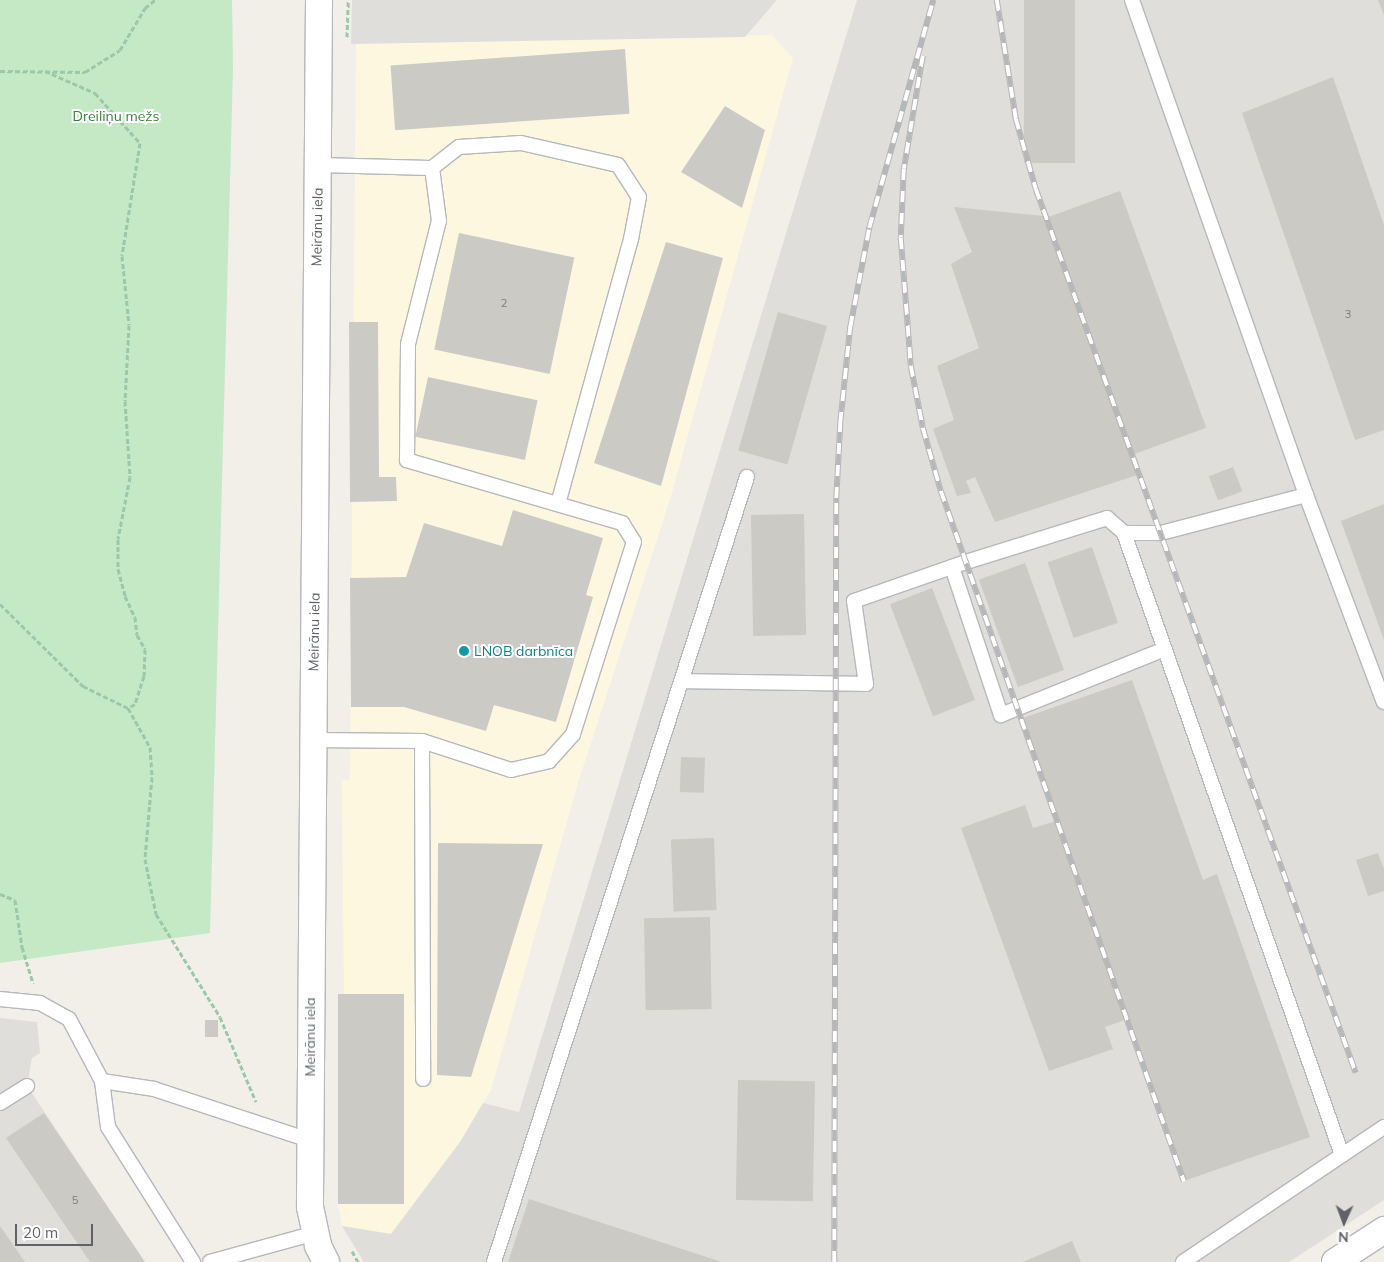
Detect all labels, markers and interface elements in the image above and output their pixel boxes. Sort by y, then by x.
park label: Dreiliņu mežs [72,108,160,124]
street label: Meirānu iela [308,187,326,267]
house number: 2 [501,296,507,310]
house number: 3 [1345,307,1351,321]
street label: Meirānu iela [305,592,323,672]
place label: LNOB darbnīca [474,643,573,659]
marker: LNOB darbnīca [458,645,470,657]
street label: Meirānu iela [302,997,318,1077]
house number: 5 [72,1193,78,1207]
north arrow [1319,1197,1369,1247]
scale bar [18,1214,95,1246]
text: 20 m [23,1223,58,1242]
text: N [1338,1228,1349,1246]

